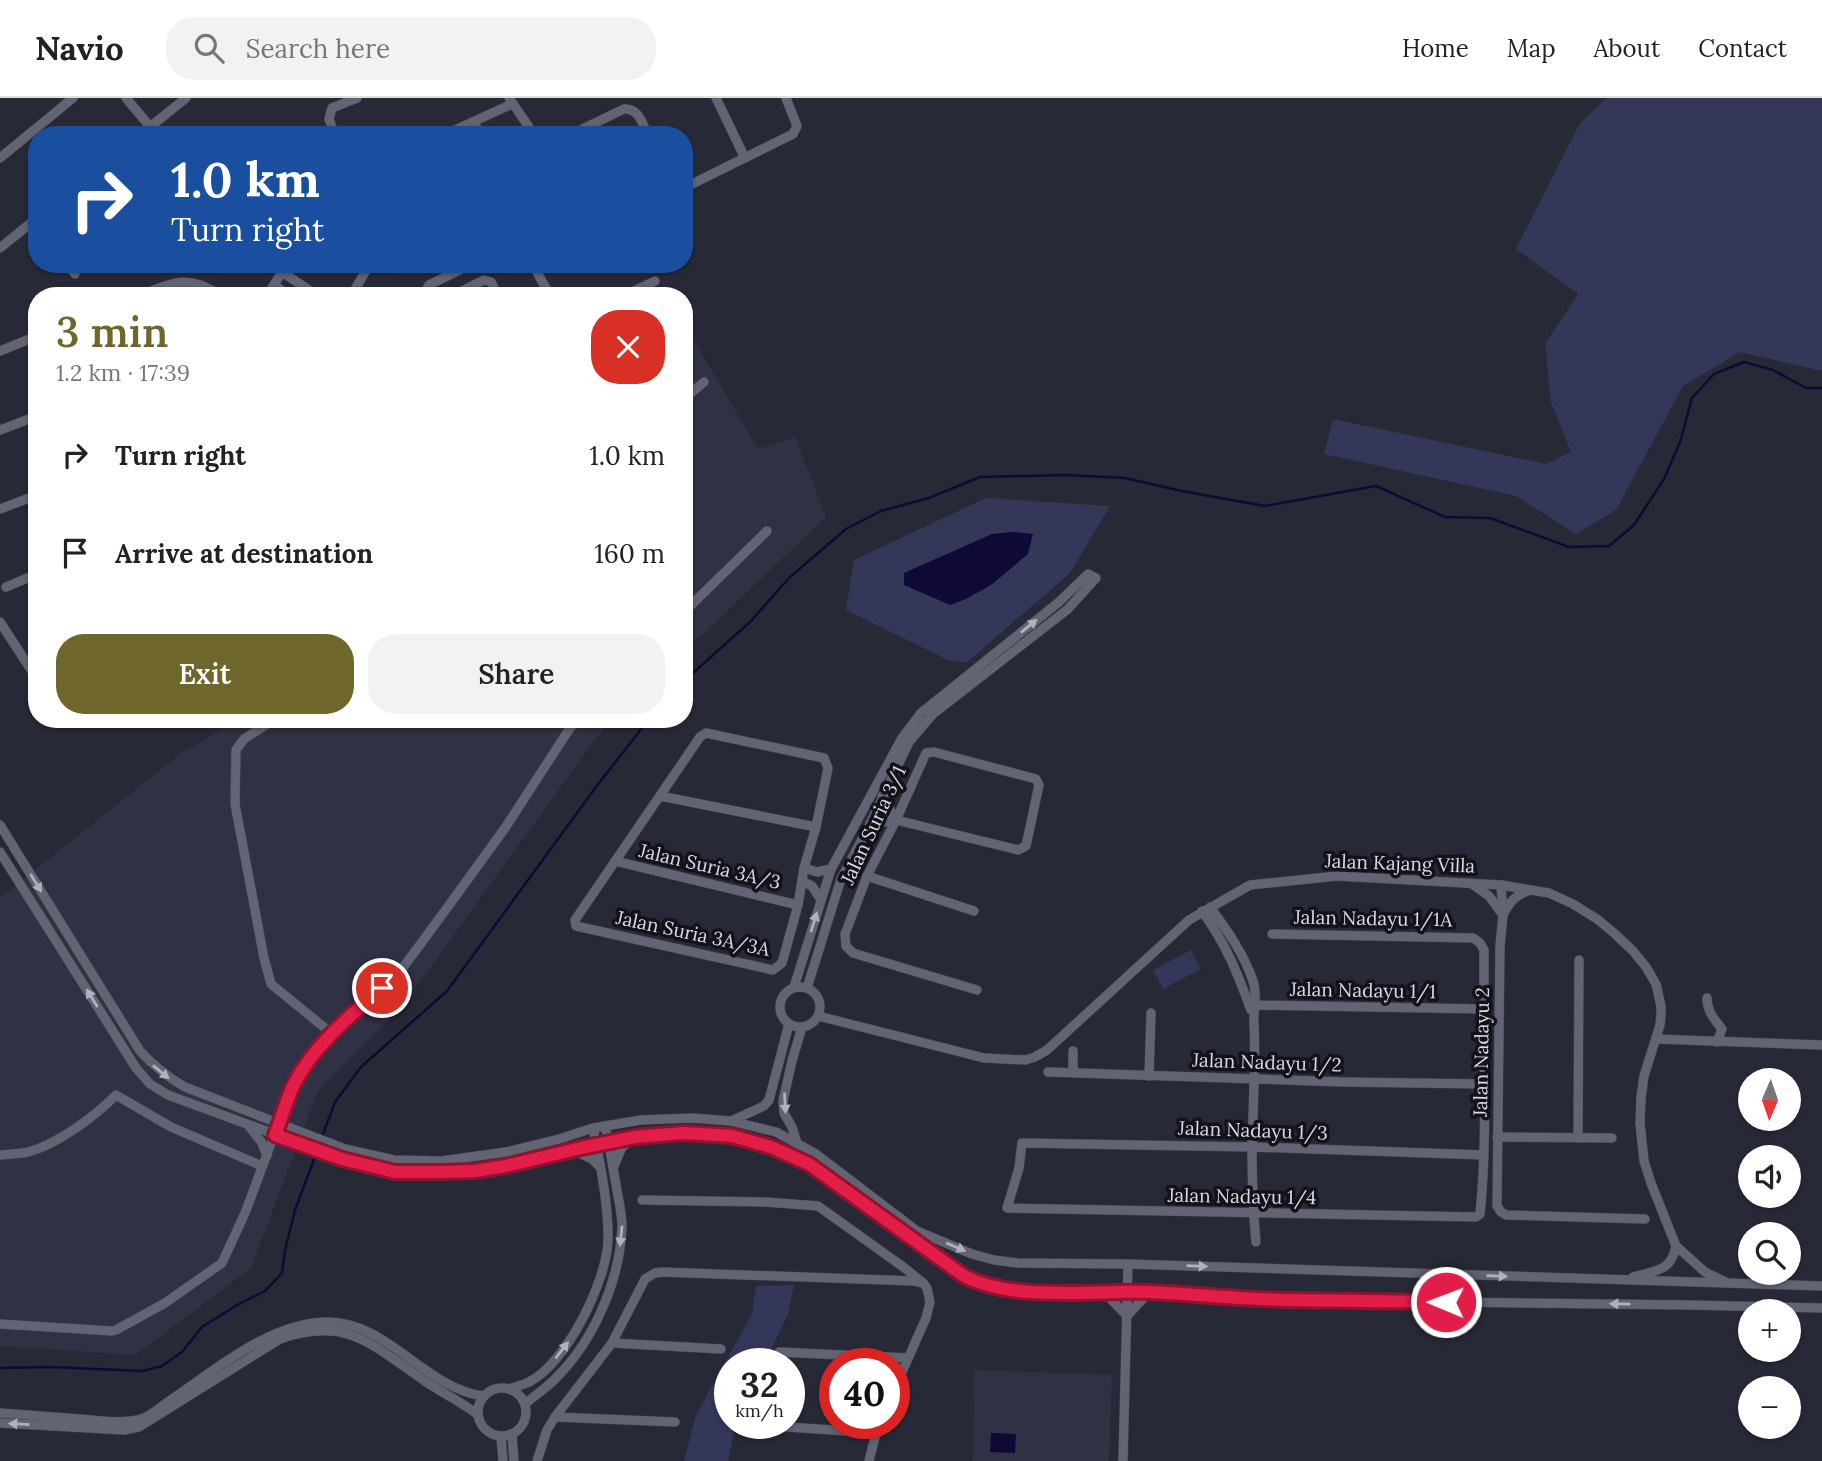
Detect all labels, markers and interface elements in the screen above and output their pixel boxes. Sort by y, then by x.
search box [166,17,656,80]
text: Navio [35,27,124,69]
icon: search [190,29,228,67]
text: Search here [246,32,390,65]
text: Home [1402,33,1469,64]
text: Map [1507,33,1556,64]
text: About [1594,33,1660,64]
text: Contact [1698,33,1787,64]
text: 1.0 km [171,148,320,210]
icon: right [56,154,147,245]
text: Turn right [171,209,324,250]
text: 3 min [56,305,168,359]
button: close [591,310,665,384]
text: 1.2 km · 17:39 [56,358,190,387]
icon: right [56,436,94,474]
text: Turn right [115,439,246,472]
text: 1.0 km [589,439,665,472]
icon: arrive [56,534,94,572]
text: Arrive at destination [115,537,373,570]
text: 160 m [594,537,665,570]
one-way arrow [1019,619,1037,634]
button: Exit [56,634,354,714]
button: Share [368,634,665,714]
street label: Jalan Suria 3/1 [835,762,912,890]
street label: Jalan Suria 3A/3 [636,838,783,895]
street label: Jalan Kajang Villa [1323,848,1476,878]
one-way arrow [30,873,43,892]
street label: Jalan Suria 3A/3A [613,905,773,962]
street label: Jalan Nadayu 1/1A [1293,905,1453,932]
one-way arrow [809,911,820,932]
pin [352,958,412,1018]
icon: arrive [363,969,401,1007]
street label: Jalan Nadayu 1/1 [1289,977,1436,1004]
street label: Jalan Nadayu 2 [1468,987,1494,1118]
one-way arrow [85,989,98,1008]
street label: Jalan Nadayu 1/2 [1191,1047,1342,1078]
one-way arrow [152,1064,170,1079]
north arrow [1738,1068,1801,1130]
map controls [1738,1068,1801,1439]
one-way arrow [779,1092,790,1114]
street label: Jalan Nadayu 1/3 [1177,1115,1328,1146]
button: sound [1738,1145,1801,1208]
street label: Jalan Nadayu 1/4 [1166,1183,1317,1210]
button: search [1738,1222,1801,1285]
one-way arrow [615,1225,626,1247]
one-way arrow [946,1242,967,1253]
one-way arrow [1186,1261,1208,1272]
position arrow [1409,1265,1483,1339]
one-way arrow [1487,1270,1509,1281]
one-way arrow [1609,1298,1631,1310]
button: + [1738,1299,1801,1362]
one-way arrow [555,1341,570,1359]
speed limit sign: 40 [819,1348,910,1439]
text: 32 [740,1362,779,1407]
button: − [1738,1376,1801,1439]
text: km/h [735,1399,784,1422]
one-way arrow [8,1419,30,1430]

